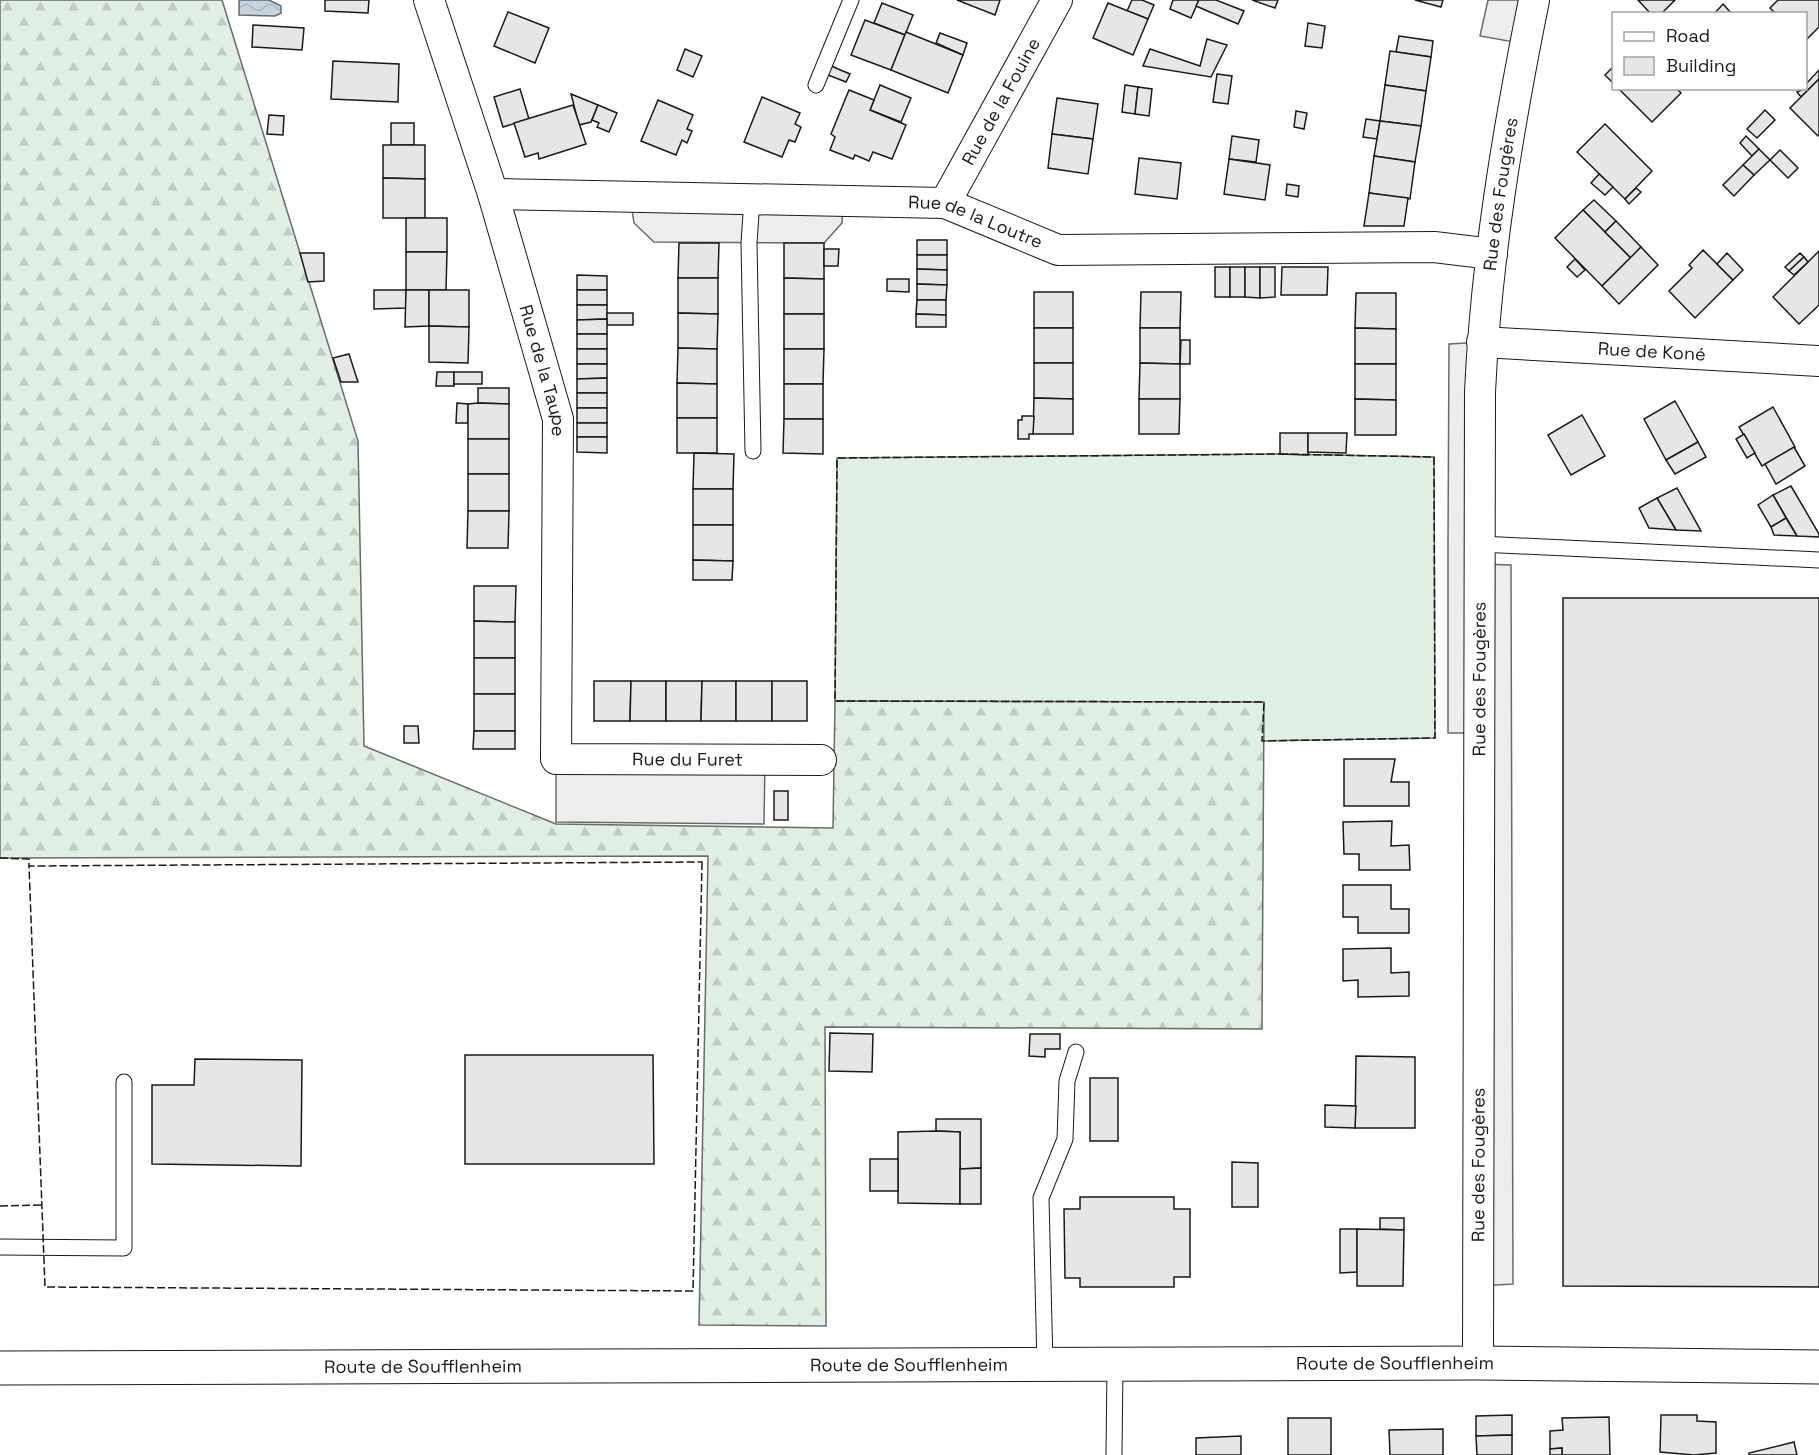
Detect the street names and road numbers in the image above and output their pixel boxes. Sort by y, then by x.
street label: Rue de la Fouine [956,34,1045,169]
street label: Rue des Fougères [1478,116,1523,272]
street label: Rue de la Loutre [908,190,1046,253]
street label: Rue de la Taupe [515,302,570,437]
street label: Rue de Koné [1597,337,1706,366]
street label: Rue des Fougères [1467,602,1491,756]
street label: Rue du Furet [632,747,743,771]
street label: Rue des Fougères [1466,1088,1490,1242]
street label: Route de Soufflenheim [1296,1351,1494,1375]
street label: Route de Soufflenheim [810,1353,1008,1376]
street label: Route de Soufflenheim [324,1354,522,1378]

